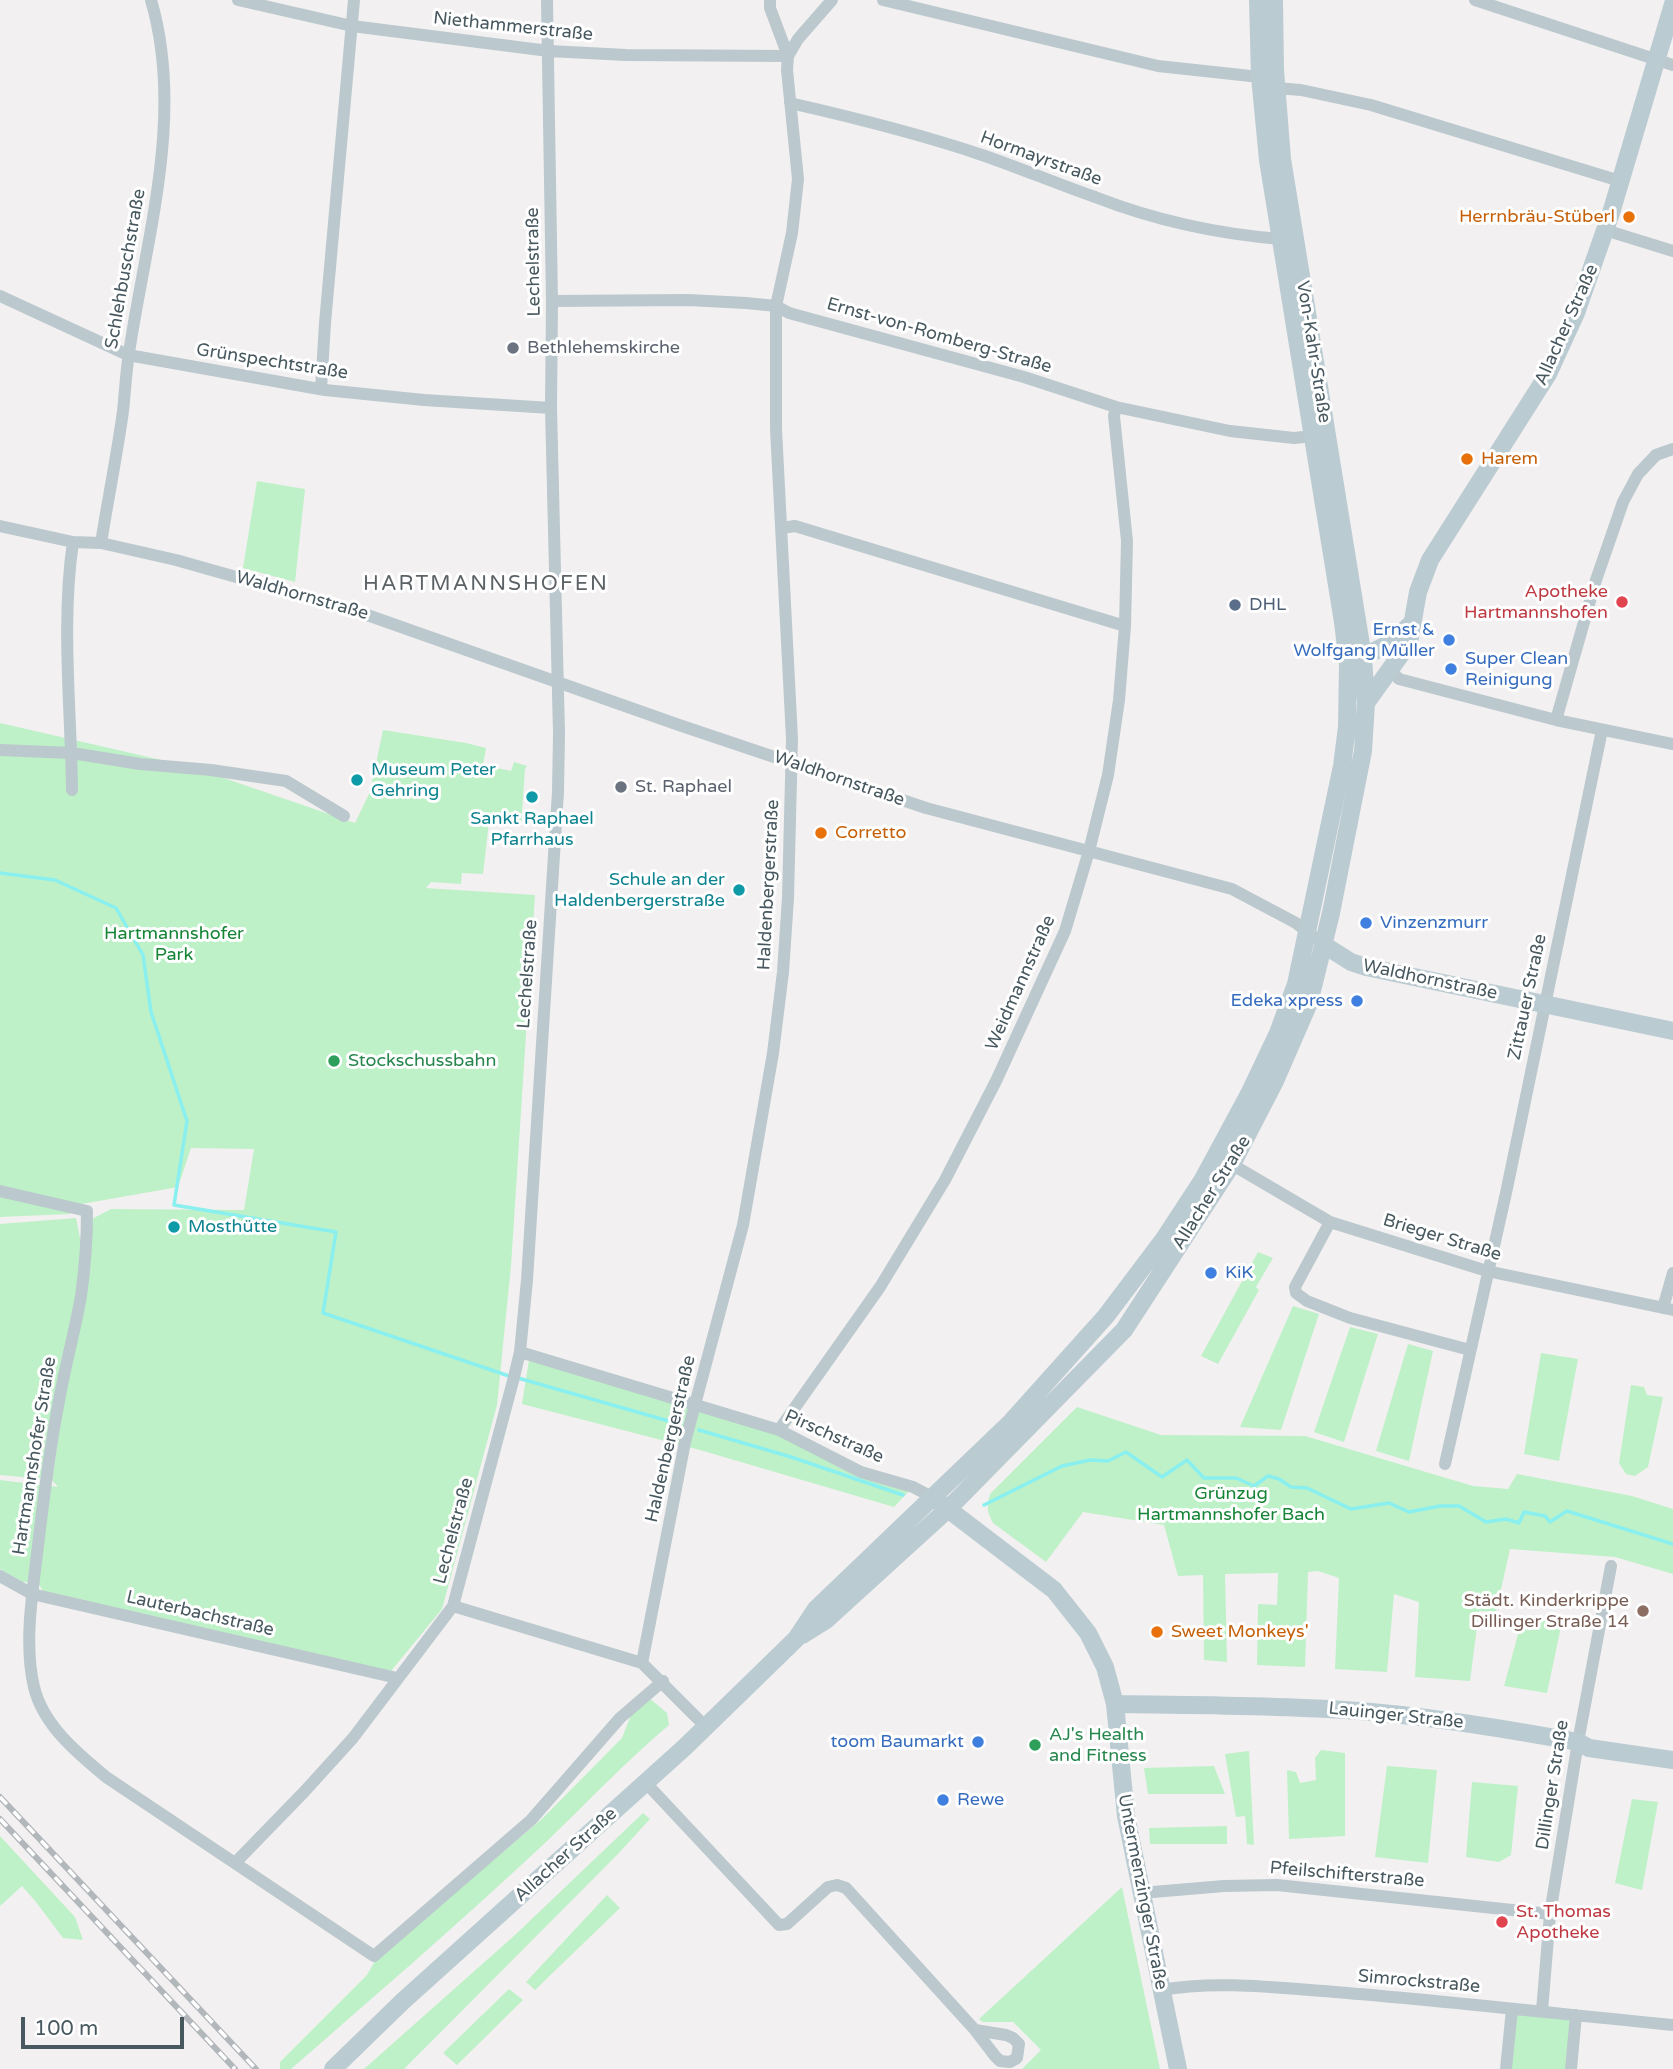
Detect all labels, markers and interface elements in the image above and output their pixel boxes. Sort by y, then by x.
street label: Niethammerstraße [432,8,594,46]
street label: Hormayrstraße [977,127,1105,191]
street label: Schlehbuschstraße [101,187,151,351]
place label: Herrnbräu-Stüberl [1459,206,1615,228]
street label: Lechelstraße [522,207,546,317]
marker: Herrnbräu-Stüberl [1621,209,1637,225]
street label: Allacher Straße [1531,261,1603,389]
street label: Von-Kahr-Straße [1291,279,1335,425]
street label: Ernst-von-Romberg-Straße [824,294,1054,378]
place label: Bethlehemskirche [527,337,680,359]
street label: Grünspechtstraße [195,339,349,385]
marker: Bethlehemskirche [505,340,521,356]
place label: Harem [1481,448,1538,470]
marker: Harem [1459,451,1475,467]
street label: Waldhornstraße [233,567,371,625]
district label: HARTMANNSHOFEN [365,571,607,597]
place label: Apotheke Hartmannshofen [1464,581,1608,624]
place label: DHL [1249,594,1286,616]
marker: Apotheke Hartmannshofen [1614,594,1630,610]
marker: DHL [1227,597,1243,613]
place label: Ernst & Wolfgang Müller [1293,619,1435,662]
marker: Ernst & Wolfgang Müller [1441,632,1457,648]
place label: Super Clean Reinigung [1465,648,1568,690]
marker: Super Clean Reinigung [1443,661,1459,677]
street label: Waldhornstraße [771,747,907,811]
place label: Museum Peter Gehring [371,759,496,802]
marker: Museum Peter Gehring [349,772,365,788]
place label: St. Raphael [635,776,732,798]
marker: St. Raphael [613,779,629,795]
marker: Sankt Raphael Pfarrhaus [524,789,540,805]
street label: Haldenbergerstraße [754,799,784,971]
place label: Sankt Raphael Pfarrhaus [470,808,594,850]
place label: Corretto [835,822,906,844]
marker: Corretto [813,825,829,841]
place label: Schule an der Haldenbergerstraße [554,869,725,912]
marker: Schule an der Haldenbergerstraße [731,882,747,898]
street label: Weidmannstraße [982,912,1060,1054]
place label: Vinzenzmurr [1380,912,1488,934]
marker: Vinzenzmurr [1358,915,1374,931]
street label: Lechelstraße [513,919,543,1029]
park label: Hartmannshofer Park [104,923,244,965]
street label: Zittauer Straße [1504,932,1552,1062]
street label: Waldhornstraße [1361,955,1499,1005]
place label: Edeka xpress [1231,990,1343,1012]
marker: Edeka xpress [1349,993,1365,1009]
place label: Stockschussbahn [348,1050,496,1072]
marker: Stockschussbahn [326,1053,342,1069]
street label: Allacher Straße [1168,1132,1256,1254]
street label: Brieger Straße [1380,1210,1504,1266]
place label: Mosthütte [188,1216,277,1238]
marker: Mosthütte [166,1219,182,1235]
place label: KiK [1225,1262,1253,1284]
marker: KiK [1203,1265,1219,1281]
street label: Haldenbergerstraße [641,1353,701,1525]
street label: Hartmannshofer Straße [9,1355,61,1557]
street label: Pirschstraße [781,1406,887,1468]
street label: Lechelstraße [429,1475,479,1587]
park label: Grünzug Hartmannshofer Bach [1137,1483,1325,1526]
street label: Lauterbachstraße [124,1587,276,1641]
place label: Städt. Kinderkrippe Dillinger Straße 14 [1464,1590,1629,1632]
marker: Städt. Kinderkrippe Dillinger Straße 14 [1635,1603,1651,1619]
place label: Sweet Monkeys' [1171,1621,1309,1643]
marker: Sweet Monkeys' [1149,1624,1165,1640]
street label: Lauinger Straße [1327,1698,1465,1734]
street label: Dillinger Straße [1532,1719,1574,1851]
place label: AJ's Health and Fitness [1049,1724,1147,1766]
place label: toom Baumarkt [830,1731,964,1753]
marker: toom Baumarkt [970,1734,986,1750]
marker: AJ's Health and Fitness [1027,1737,1043,1753]
place label: Rewe [957,1789,1004,1811]
marker: Rewe [935,1792,951,1808]
street label: Untermenzinger Straße [1112,1792,1172,1992]
street label: Allacher Straße [510,1803,622,1907]
street label: Pfeilschifterstraße [1269,1857,1425,1893]
place label: St. Thomas Apotheke [1516,1901,1611,1944]
marker: St. Thomas Apotheke [1494,1914,1510,1930]
street label: Simrockstraße [1357,1966,1481,1998]
scale bar [24,2002,187,2046]
text: 100 m [34,2016,98,2041]

